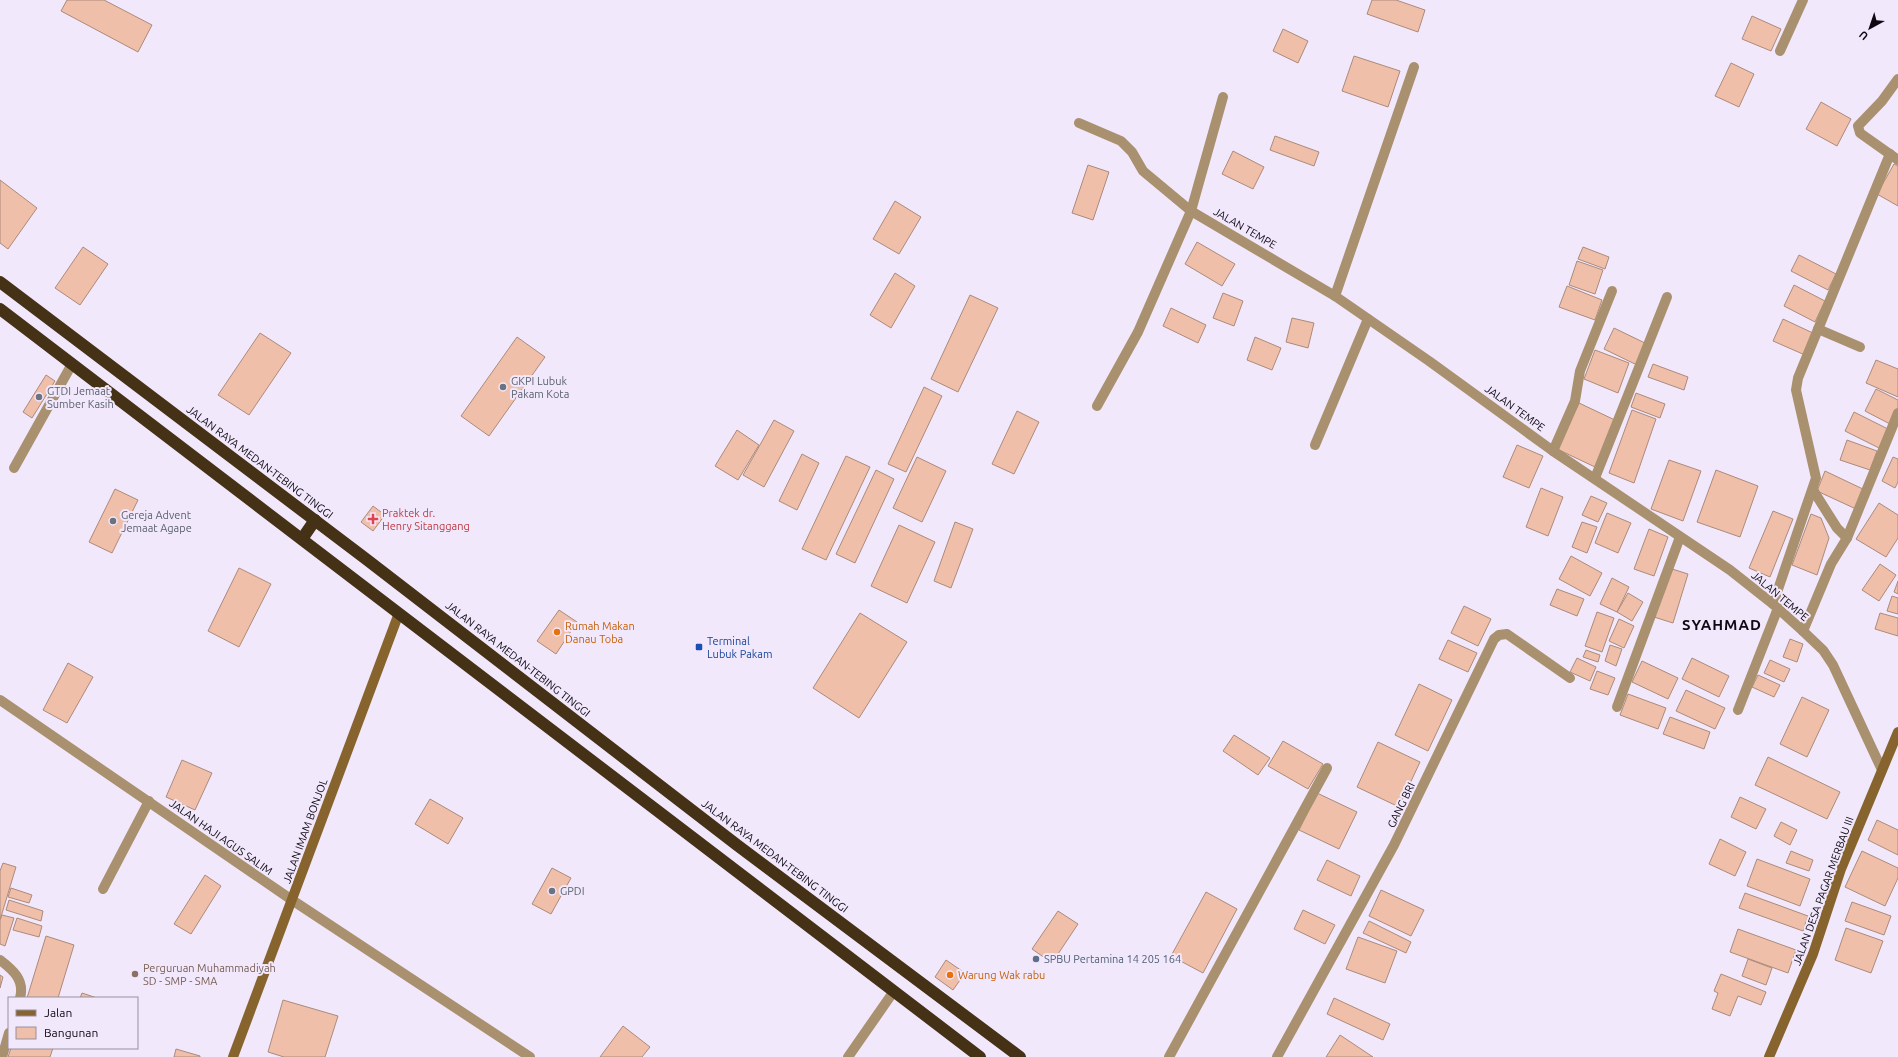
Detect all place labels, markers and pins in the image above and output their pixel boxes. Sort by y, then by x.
place label: GKPI Lubuk Pakam Kota [511,375,569,400]
marker: GKPI Lubuk Pakam Kota [498,382,508,392]
place label: GTDI Jemaat Sumber Kasih [47,385,114,410]
marker: GTDI Jemaat Sumber Kasih [34,392,44,402]
place label: Praktek dr. Henry Sitanggang [382,507,470,532]
place label: Gereja Advent Jemaat Agape [121,509,192,534]
marker: Praktek dr. Henry Sitanggang [367,513,379,525]
marker: Gereja Advent Jemaat Agape [108,516,118,526]
place label: Rumah Makan Danau Toba [565,620,635,645]
marker: Rumah Makan Danau Toba [552,627,562,637]
place label: Terminal Lubuk Pakam [707,635,773,660]
marker: Terminal Lubuk Pakam [694,642,704,652]
place label: GPDI [560,885,584,897]
marker: GPDI [547,886,557,896]
place label: SPBU Pertamina 14 205 164 [1044,953,1181,965]
marker: SPBU Pertamina 14 205 164 [1031,954,1041,964]
place label: Perguruan Muhammadiyah SD - SMP - SMA [143,962,276,987]
marker: Perguruan Muhammadiyah SD - SMP - SMA [130,969,140,979]
place label: Warung Wak rabu [958,969,1045,981]
marker: Warung Wak rabu [945,970,955,980]

